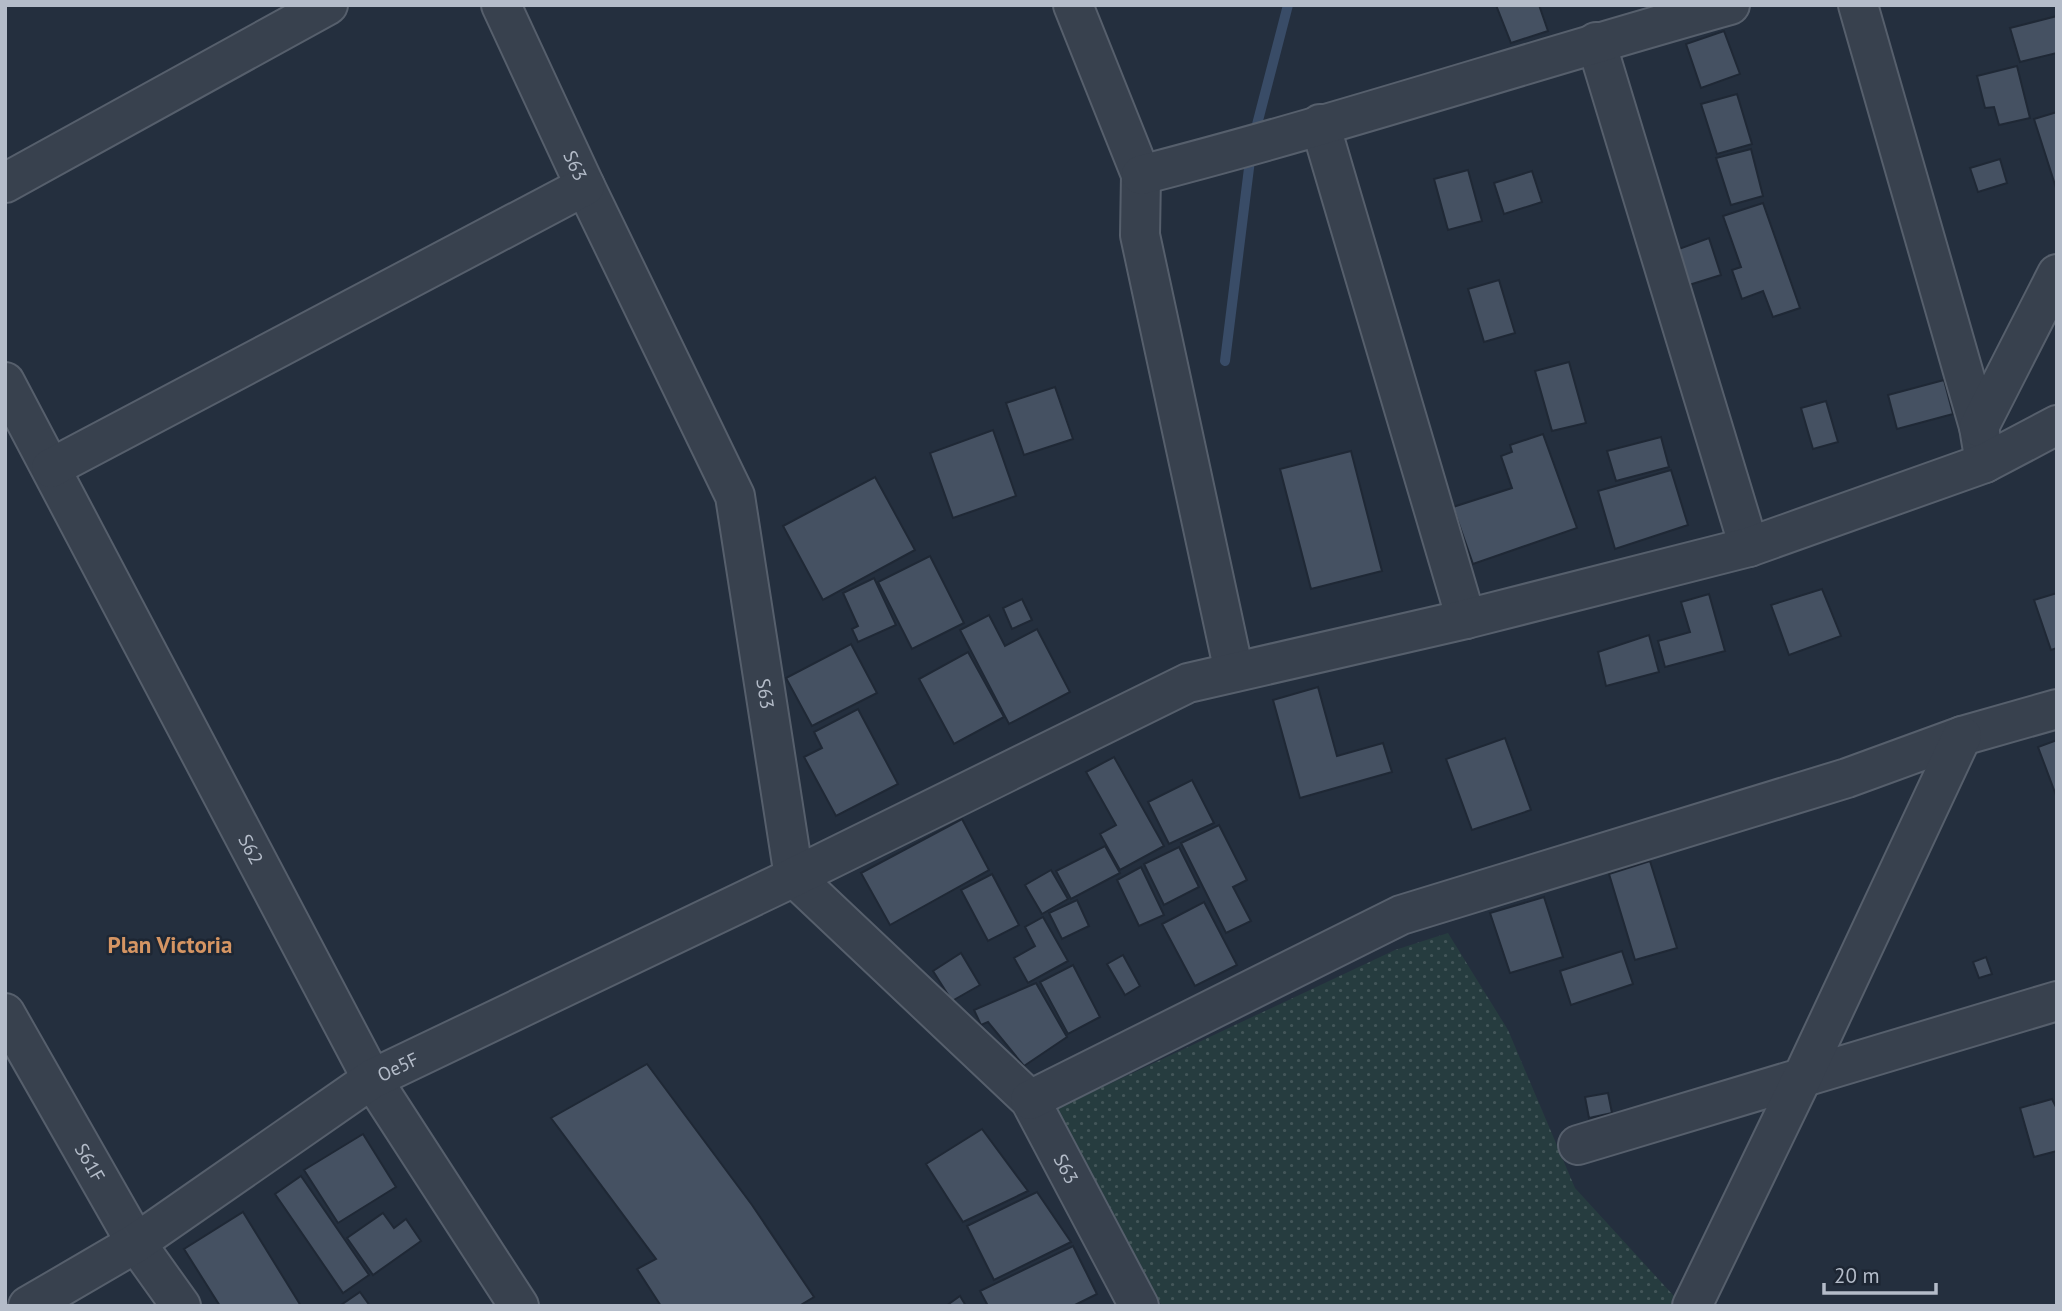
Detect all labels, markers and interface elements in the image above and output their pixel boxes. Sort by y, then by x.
street label: S63 [558,147,593,185]
street label: S63 [751,677,780,711]
street label: S62 [233,830,269,868]
district label: Plan Victoria [108,930,232,959]
street label: Oe5F [373,1047,422,1087]
street label: S61F [70,1139,111,1186]
street label: S63 [1049,1150,1084,1188]
scale bar [1824,1252,1936,1296]
text: 20 m [1834,1262,1880,1289]

